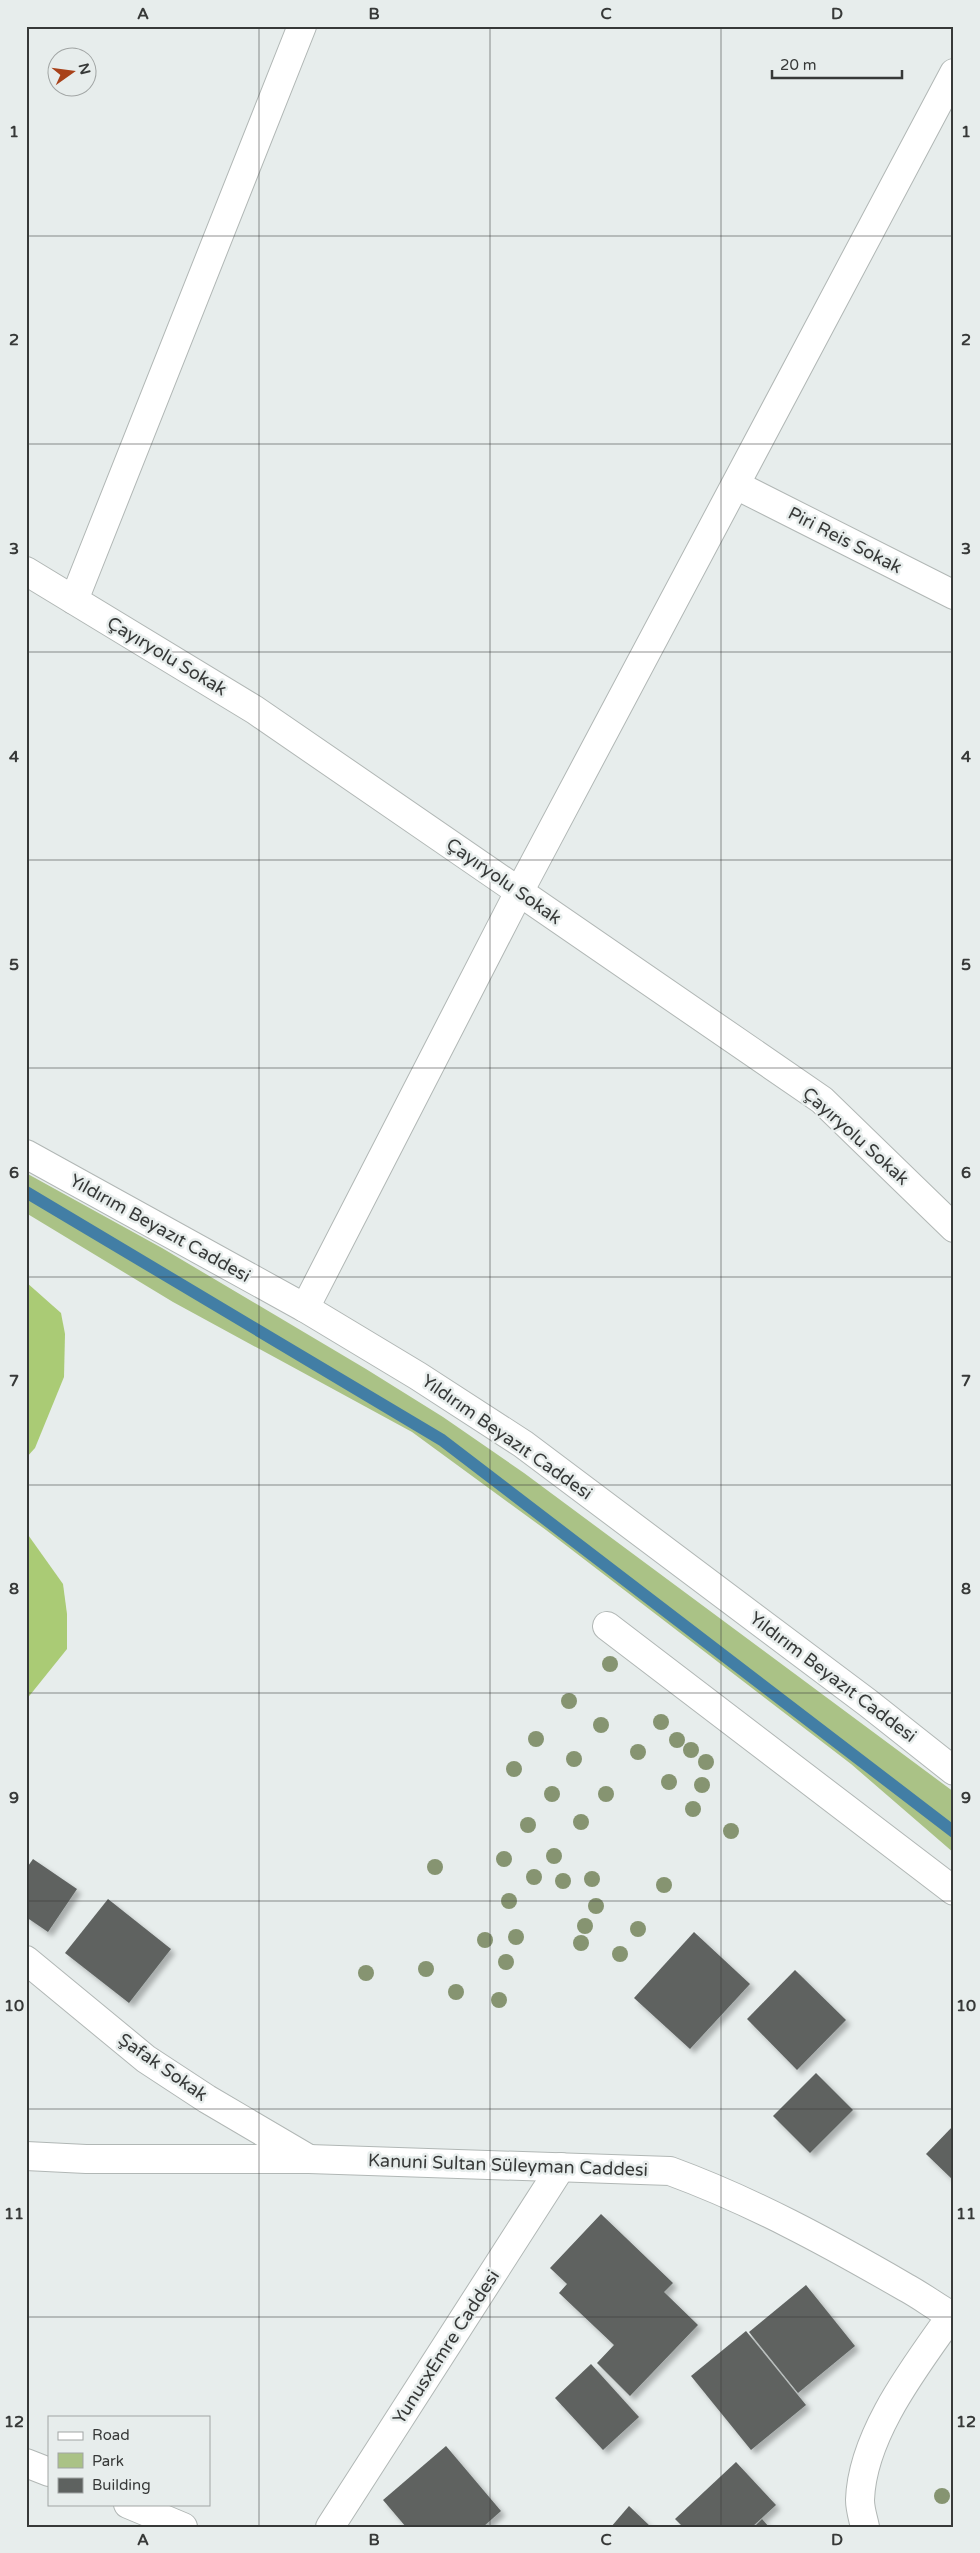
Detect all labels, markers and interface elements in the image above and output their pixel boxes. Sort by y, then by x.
text: A [137,4,149,24]
text: B [368,4,380,24]
text: C [600,4,612,24]
text: D [831,4,843,24]
north arrow [48,48,98,98]
scale bar [772,48,902,80]
text: 20 m [780,56,817,74]
text: N [75,61,94,76]
text: 1 [9,122,19,142]
text: 1 [961,122,971,142]
text: 2 [9,330,19,350]
text: 2 [961,330,971,350]
street label: Piri Reis Sokak [784,502,906,578]
text: 3 [9,539,19,559]
text: 3 [961,539,971,559]
street label: Çayıryolu Sokak [103,612,231,700]
text: 4 [9,747,19,767]
text: 4 [961,747,971,767]
street label: Çayıryolu Sokak [442,833,566,929]
text: 5 [9,955,19,975]
text: 5 [961,955,971,975]
street label: Çayıryolu Sokak [798,1082,914,1190]
text: 6 [9,1163,19,1183]
text: 6 [961,1163,971,1183]
street label: Yıldırım Beyazıt Caddesi [66,1169,254,1287]
street label: Yıldırım Beyazıt Caddesi [417,1370,597,1504]
text: 7 [9,1371,19,1391]
text: 7 [961,1371,971,1391]
text: 8 [9,1579,19,1599]
text: 8 [961,1579,971,1599]
street label: Yıldırım Beyazıt Caddesi [745,1607,921,1747]
text: 9 [9,1788,19,1808]
text: 9 [961,1788,971,1808]
text: 10 [4,1996,24,2016]
text: 10 [956,1996,976,2016]
street label: Şafak Sokak [114,2028,212,2106]
street label: Kanuni Sultan Süleyman Caddesi [368,2149,648,2181]
text: 11 [4,2204,24,2224]
text: 11 [956,2204,976,2224]
street label: YunusxEmre Caddesi [388,2266,504,2428]
text: 12 [4,2412,24,2432]
text: 12 [956,2412,976,2432]
legend [48,2416,210,2506]
text: Road [92,2426,130,2444]
text: Park [92,2452,124,2470]
text: Building [92,2476,151,2494]
text: A [137,2530,149,2550]
text: B [368,2530,380,2550]
text: C [600,2530,612,2550]
text: D [831,2530,843,2550]

